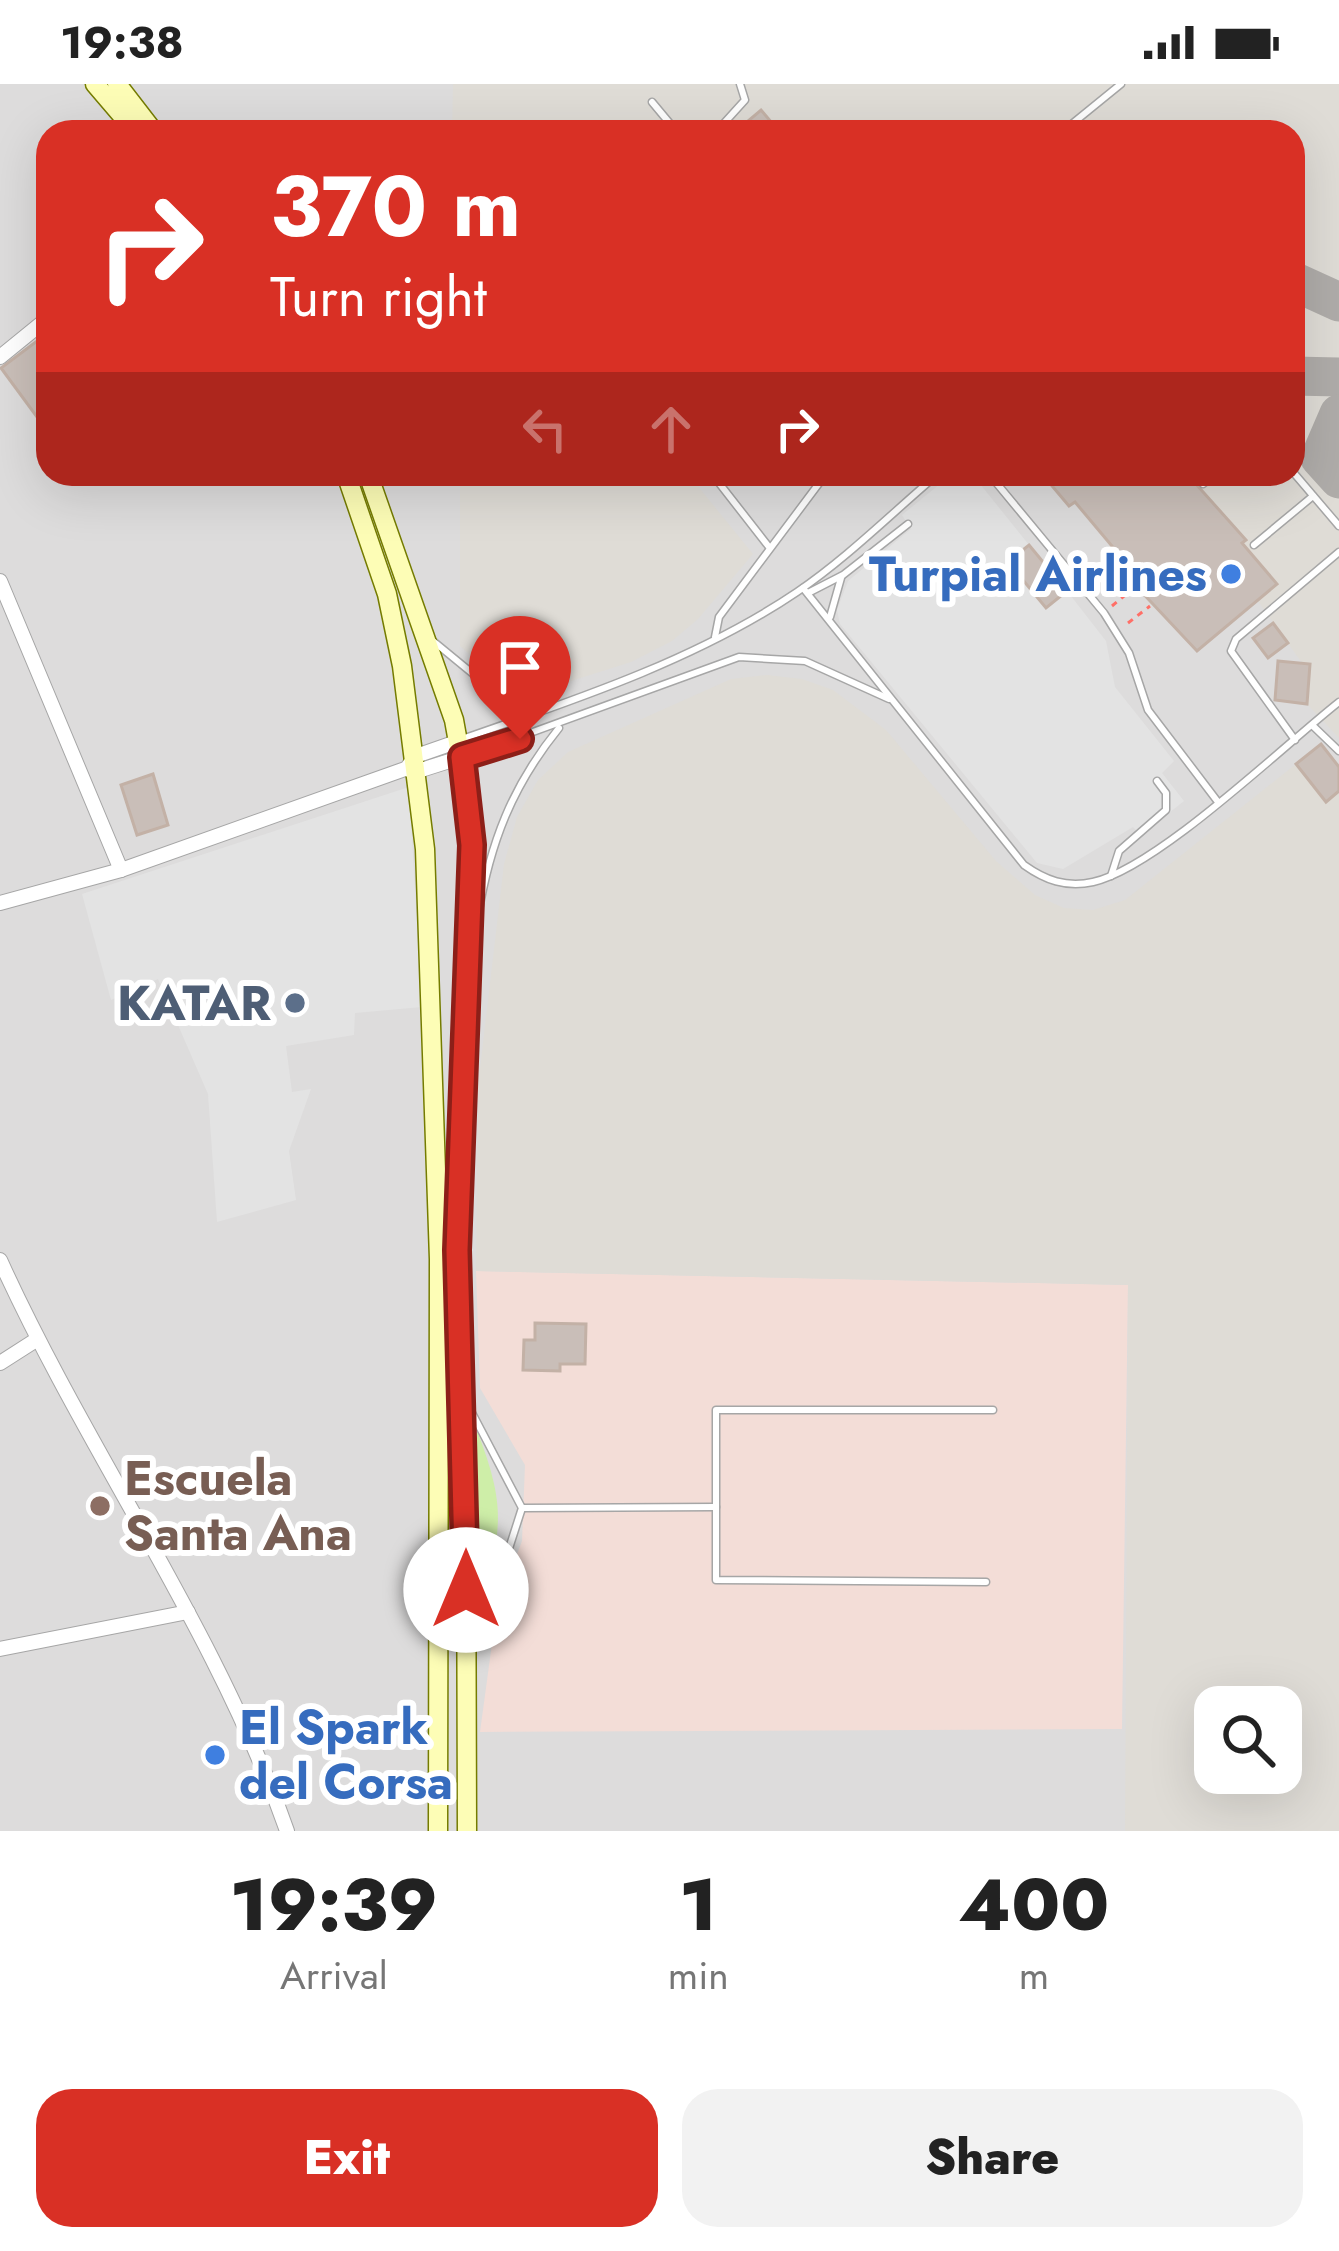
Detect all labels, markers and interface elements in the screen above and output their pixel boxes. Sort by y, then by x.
text: 19:38 [60,10,184,75]
text: 370 m [270,146,521,268]
icon: right [72,168,228,324]
text: Turn right [270,258,487,336]
icon: left [512,396,578,462]
icon: ahead [638,396,704,462]
icon: right [764,396,830,462]
place label: Turpial Airlines [869,540,1207,609]
marker: Turpial Airlines [1218,561,1244,587]
pin [469,616,571,739]
icon: arrive [487,634,553,700]
place label: KATAR [117,969,271,1038]
marker: KATAR [282,990,308,1016]
place label: Escuela Santa Ana [124,1444,352,1568]
marker: Escuela Santa Ana [87,1493,113,1519]
position arrow [403,1527,529,1653]
map controls [1194,1686,1302,1794]
button: search [1194,1686,1302,1794]
place label: El Spark del Corsa [239,1693,453,1817]
marker: El Spark del Corsa [202,1742,228,1768]
text: 19:39 [230,1853,438,1957]
text: 1 [679,1853,717,1957]
text: 400 [959,1853,1109,1957]
text: Arrival [280,1947,388,2004]
text: min [668,1947,729,2004]
text: m [1019,1947,1049,2004]
button: Exit [36,2089,658,2227]
button: Share [682,2089,1303,2227]

